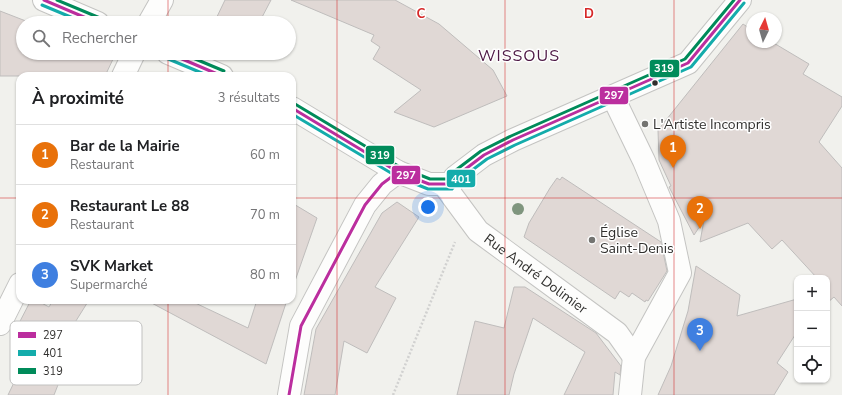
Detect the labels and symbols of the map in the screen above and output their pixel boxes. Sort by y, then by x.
text: C [417,5,426,23]
text: D [584,5,594,23]
north arrow [746,12,782,48]
district label: WISSOUS [478,45,560,67]
line badge: 319 [649,59,680,78]
text: 319 [654,61,674,76]
unlabelled marker [650,78,660,88]
line badge: 297 [599,86,629,105]
text: 297 [604,88,624,103]
place label: L'Artiste Incompris [653,115,771,134]
marker: L'Artiste Incompris [640,119,650,129]
pin: 1 [660,135,686,168]
line badge: 319 [365,145,395,165]
text: 319 [370,148,390,163]
line badge: 297 [391,165,421,185]
text: 297 [396,168,416,183]
line badge: 401 [446,169,476,188]
text: 401 [451,172,471,187]
pin: 2 [687,196,713,229]
your location [418,197,438,217]
place label: Église Saint-Denis [600,223,674,258]
street label: Rue André Dolimier [480,229,591,318]
marker: Église Saint-Denis [587,235,597,245]
pin: 3 [687,318,713,351]
legend [10,321,142,385]
text: 297 [43,328,63,343]
text: 401 [43,346,63,361]
text: 319 [43,364,63,379]

